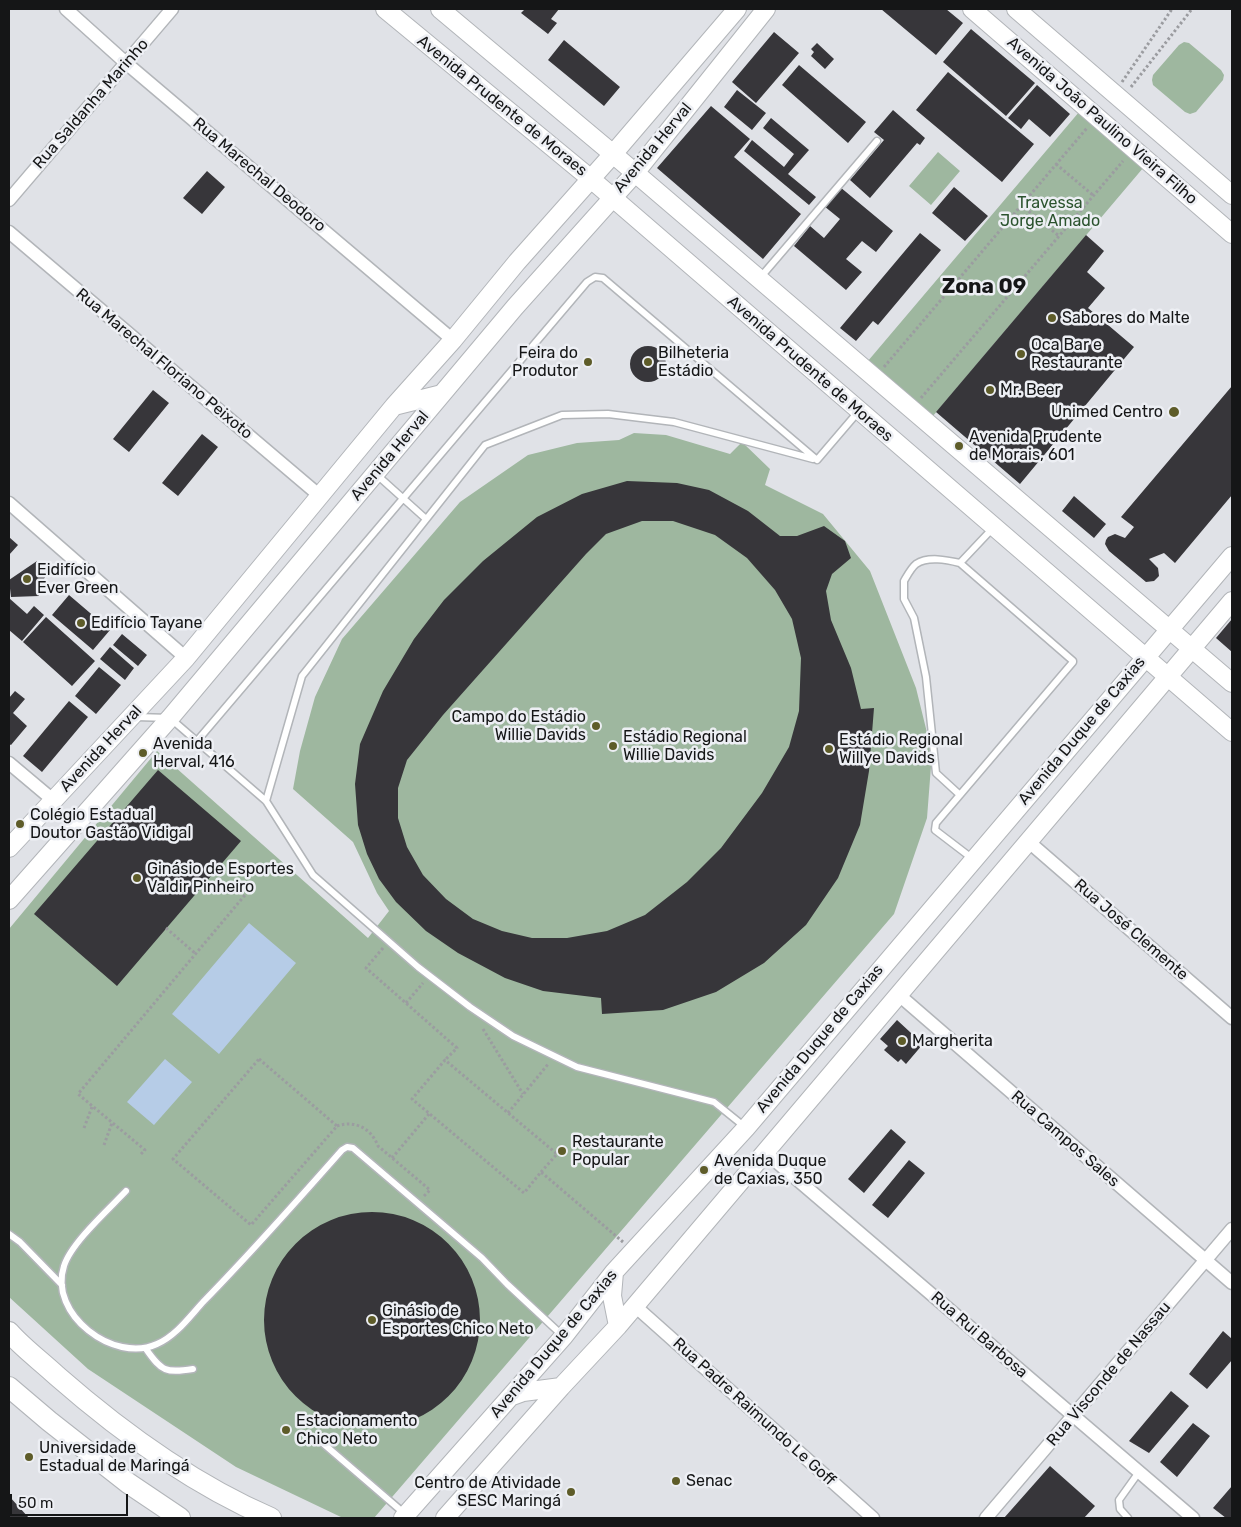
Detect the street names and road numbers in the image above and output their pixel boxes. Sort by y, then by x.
street label: Avenida Prudente de Moraes [413,32,591,180]
street label: Avenida João Paulino Vieira Filho [1003,33,1201,209]
street label: Rua Saldanha Marinho [29,35,153,173]
street label: Avenida Herval [610,99,696,197]
street label: Rua Marechal Deodoro [189,114,329,236]
street label: Rua Marechal Floriano Peixoto [72,285,256,443]
street label: Avenida Prudente de Moraes [723,292,897,446]
street label: Avenida Herval [347,407,433,505]
street label: Avenida Duque de Caxias [1014,653,1150,809]
street label: Avenida Herval [56,702,146,796]
street label: Rua José Clemente [1070,875,1192,985]
street label: Avenida Duque de Caxias [752,961,888,1117]
street label: Rua Campos Sales [1007,1087,1123,1191]
street label: Avenida Duque de Caxias [486,1266,622,1422]
street label: Rua Rui Barbosa [927,1288,1031,1382]
street label: Rua Visconde de Nassau [1043,1298,1175,1450]
street label: Rua Padre Raimundo Le Goff [669,1334,839,1490]

